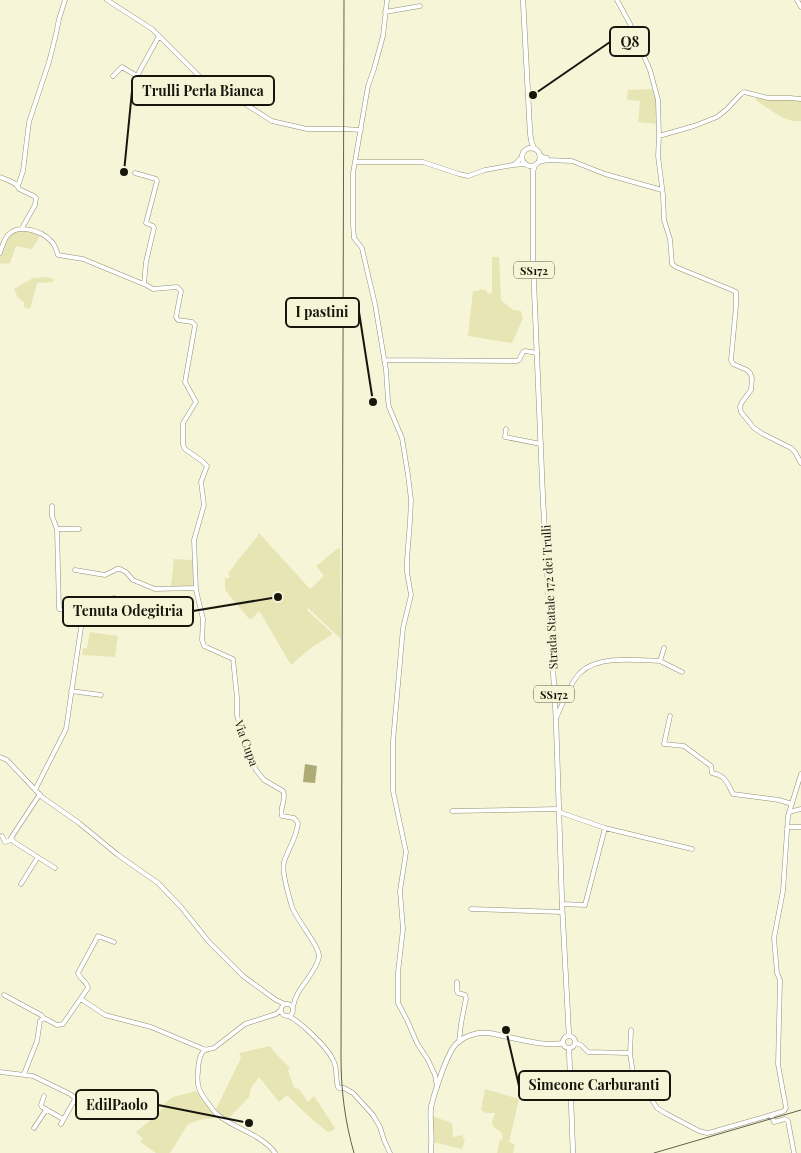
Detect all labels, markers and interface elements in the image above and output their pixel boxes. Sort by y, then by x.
callout: Q8 [610,27,649,56]
text: Q8 [621,32,640,51]
callout: Trulli Perla Bianca [132,76,274,105]
text: Trulli Perla Bianca [142,81,264,100]
road number: SS172 [514,262,554,278]
callout: I pastini [286,298,359,327]
text: I pastini [296,302,349,321]
street label: Strada Statale 172 dei Trulli [537,524,561,670]
callout: Tenuta Odegitria [63,597,193,626]
text: Tenuta Odegitria [73,601,184,620]
road number: SS172 [534,686,574,702]
street label: Via Cupa [231,717,263,768]
callout: Simeone Carburanti [519,1071,670,1100]
text: Simeone Carburanti [529,1075,660,1094]
callout: EdilPaolo [76,1090,158,1119]
text: EdilPaolo [86,1095,148,1114]

